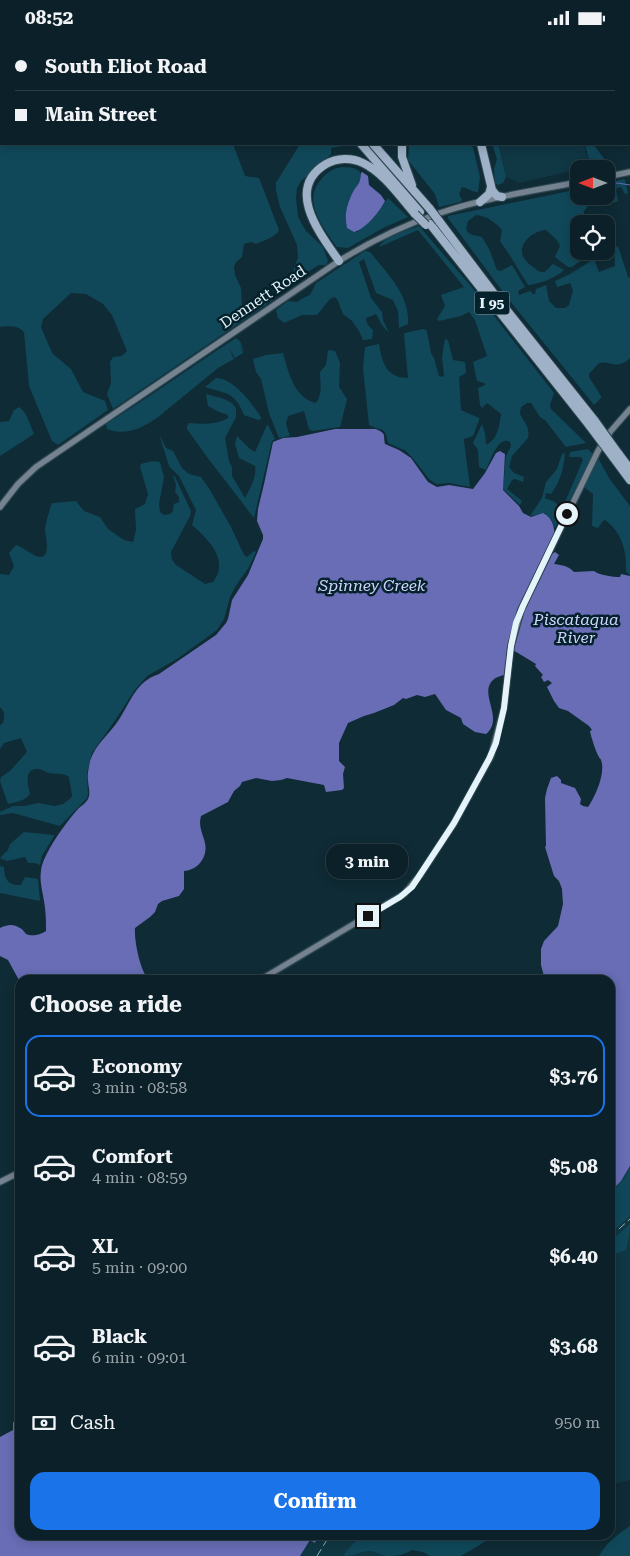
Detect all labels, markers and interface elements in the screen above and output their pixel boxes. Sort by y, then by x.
text: 08:52 [25,6,74,29]
text: South Eliot Road [45,55,207,78]
text: Main Street [45,103,157,126]
north arrow [570,160,615,205]
map controls [570,160,615,260]
button: locate [570,215,615,260]
street label: Dennett Road [217,262,310,332]
road number: I 95 [474,291,510,315]
route start [556,503,578,525]
water label: Spinney Creek [317,576,426,595]
water label: Piscataqua River [532,610,619,647]
callout: 3 min [327,843,409,879]
text: 3 min [345,852,389,871]
route end [357,905,379,927]
text: Choose a ride [30,992,182,1017]
icon: car [32,1054,77,1099]
text: Economy [92,1055,182,1078]
text: $3.76 [549,1065,598,1088]
text: 3 min · 08:58 [92,1078,187,1097]
icon: car [32,1144,77,1189]
text: Comfort [92,1145,173,1168]
text: $5.08 [549,1155,598,1178]
text: 4 min · 08:59 [92,1168,187,1187]
icon: car [32,1234,77,1279]
text: XL [92,1235,118,1258]
text: $6.40 [549,1245,598,1268]
text: 5 min · 09:00 [92,1258,187,1277]
icon: car [32,1324,77,1369]
text: Black [92,1325,147,1348]
text: $3.68 [549,1335,598,1358]
text: 6 min · 09:01 [92,1348,187,1367]
icon: cash [30,1409,58,1437]
text: Cash [70,1411,115,1434]
text: 950 m [554,1413,600,1432]
button: Confirm [30,1472,600,1530]

